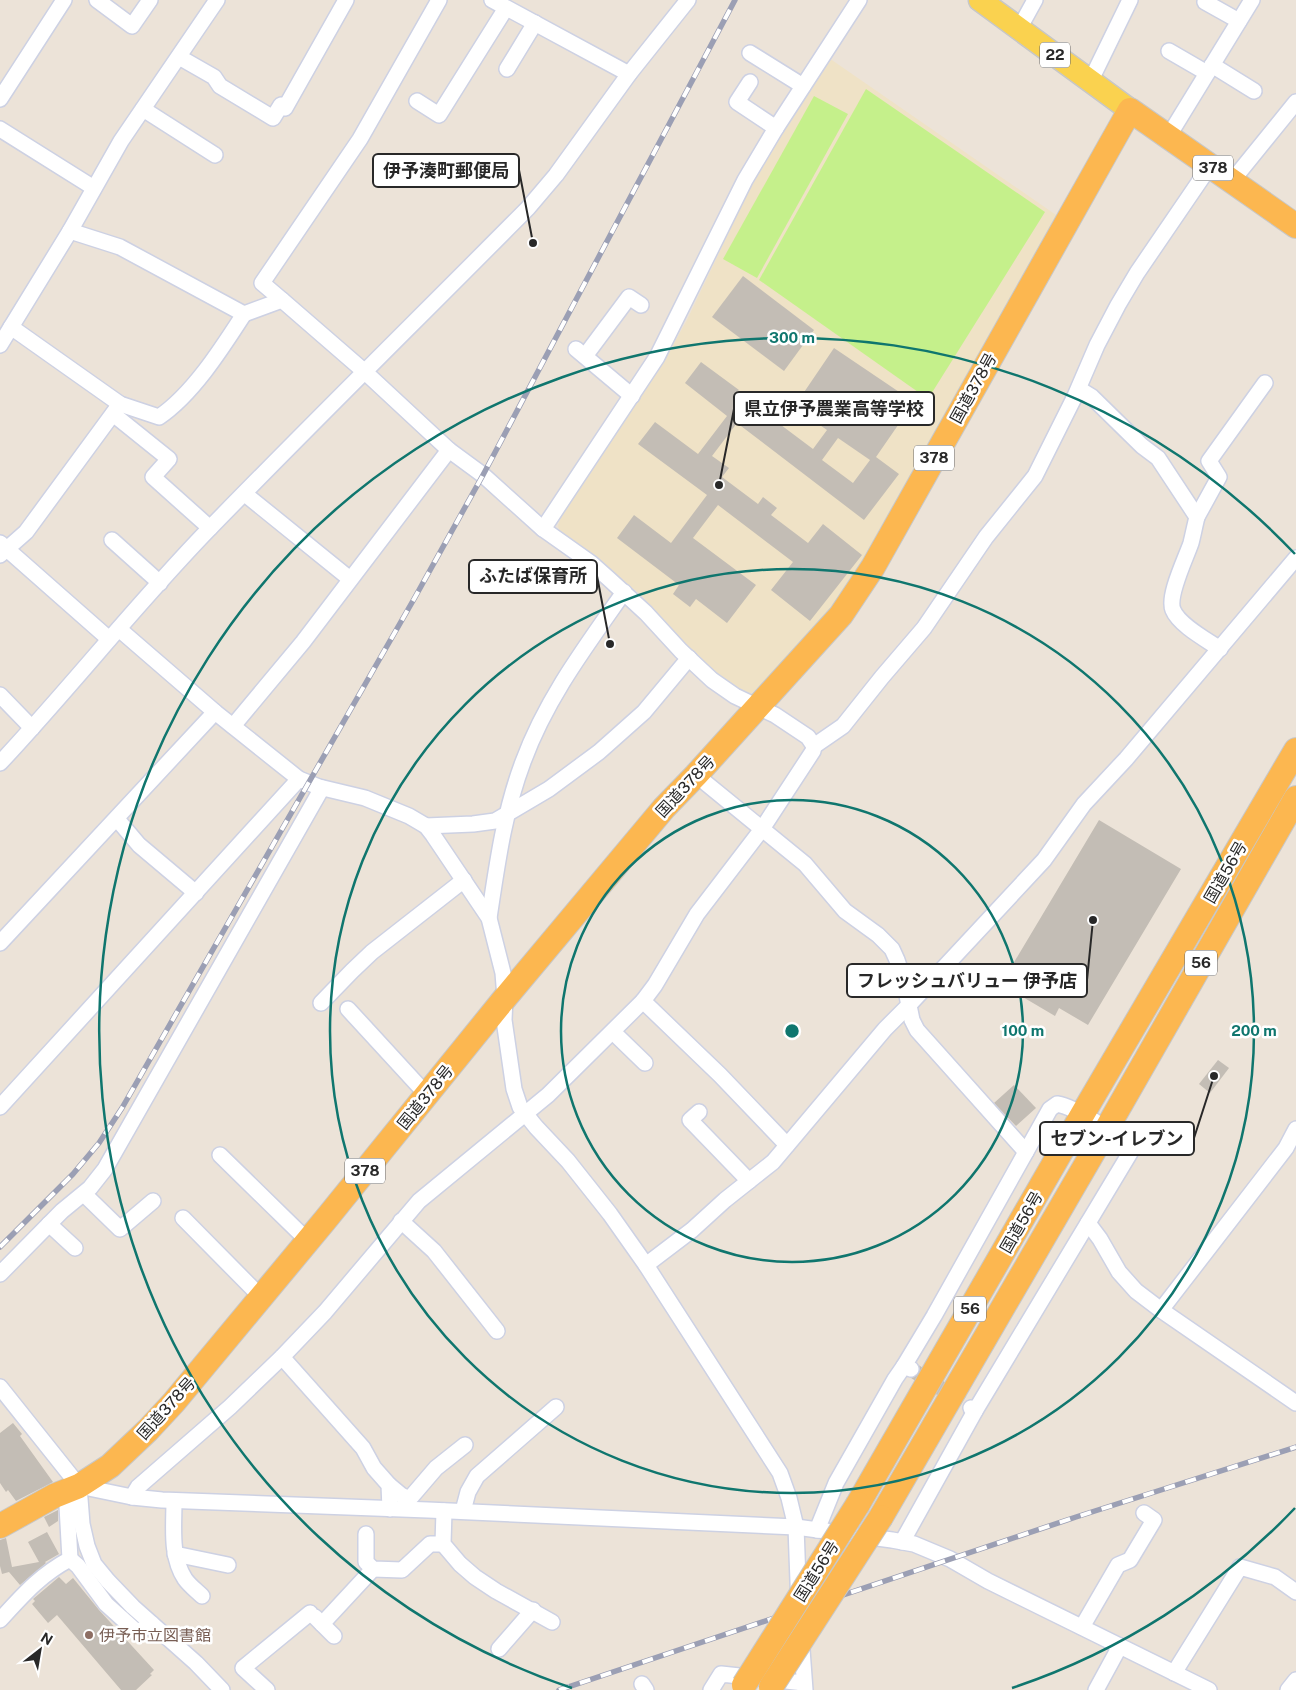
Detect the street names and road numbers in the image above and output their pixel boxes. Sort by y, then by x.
road number: 22 [1040,42,1070,68]
road number: 378 [1193,156,1233,180]
street label: 国道378号 [946,350,1001,427]
road number: 378 [914,446,954,470]
street label: 国道378号 [652,752,719,821]
street label: 国道56号 [1200,838,1251,907]
road number: 56 [1185,950,1217,976]
street label: 国道378号 [394,1061,457,1133]
road number: 378 [345,1158,385,1184]
street label: 国道56号 [996,1188,1047,1257]
road number: 56 [954,1296,986,1322]
street label: 国道378号 [133,1373,199,1443]
street label: 国道56号 [790,1537,843,1605]

